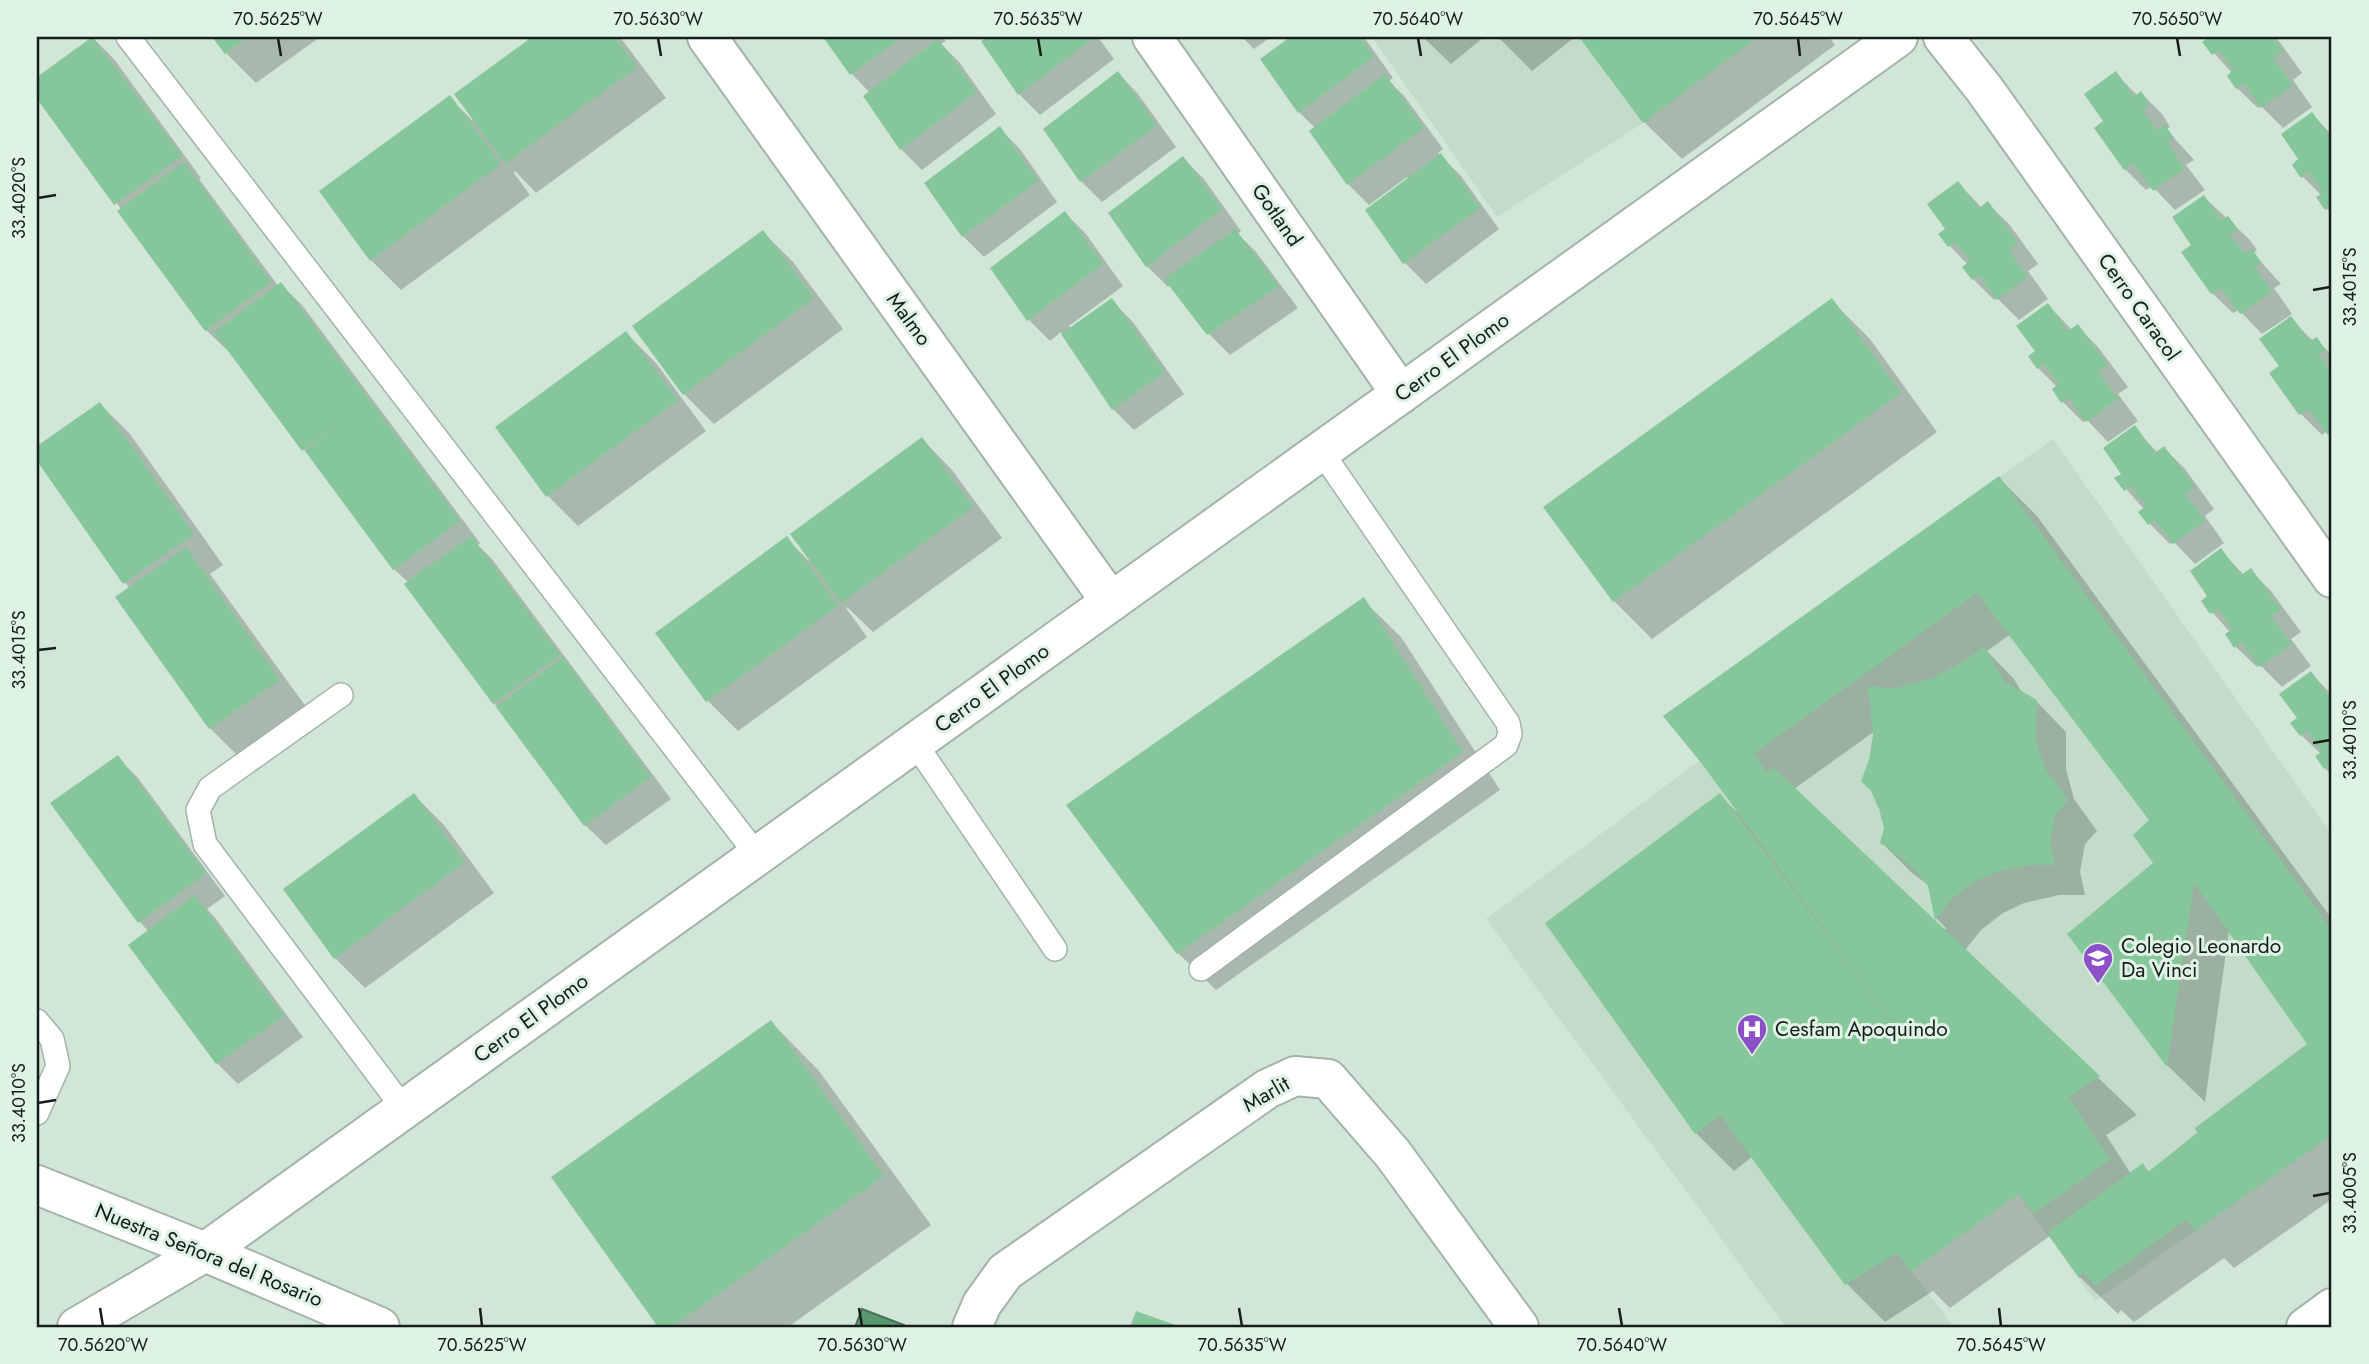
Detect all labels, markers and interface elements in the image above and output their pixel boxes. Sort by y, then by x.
text: 70.5625°W [233,6,323,32]
text: 70.5630°W [613,6,703,32]
text: 70.5635°W [994,6,1083,32]
text: 70.5640°W [1373,6,1463,32]
text: 70.5645°W [1753,6,1843,32]
text: 70.5650°W [2132,6,2222,32]
text: 33.4020°S [6,157,32,239]
street label: Gotland [1244,177,1310,253]
street label: Cerro Caracol [2091,247,2187,367]
text: 33.4015°S [2337,247,2363,327]
street label: Malmo [879,286,939,352]
street label: Cerro El Plomo [1388,305,1516,409]
text: 33.4015°S [6,610,32,690]
street label: Cerro El Plomo [928,636,1056,740]
text: 33.4010°S [2337,700,2363,780]
place label: Colegio Leonardo Da Vinci [2121,931,2281,985]
school or university icon: Colegio Leonardo Da Vinci [2081,941,2115,985]
street label: Cerro El Plomo [467,966,595,1070]
hospital icon: Cesfam Apoquindo [1735,1012,1769,1056]
place label: Cesfam Apoquindo [1775,1014,1948,1044]
text: 33.4010°S [6,1063,32,1143]
street label: Marlit [1237,1069,1295,1119]
text: 33.4005°S [2337,1152,2363,1234]
street label: Nuestra Señora del Rosario [91,1195,327,1315]
text: 70.5620°W [58,1332,148,1358]
text: 70.5625°W [437,1332,527,1358]
text: 70.5630°W [817,1332,907,1358]
text: 70.5635°W [1198,1332,1287,1358]
text: 70.5640°W [1577,1332,1667,1358]
text: 70.5645°W [1956,1332,2046,1358]

